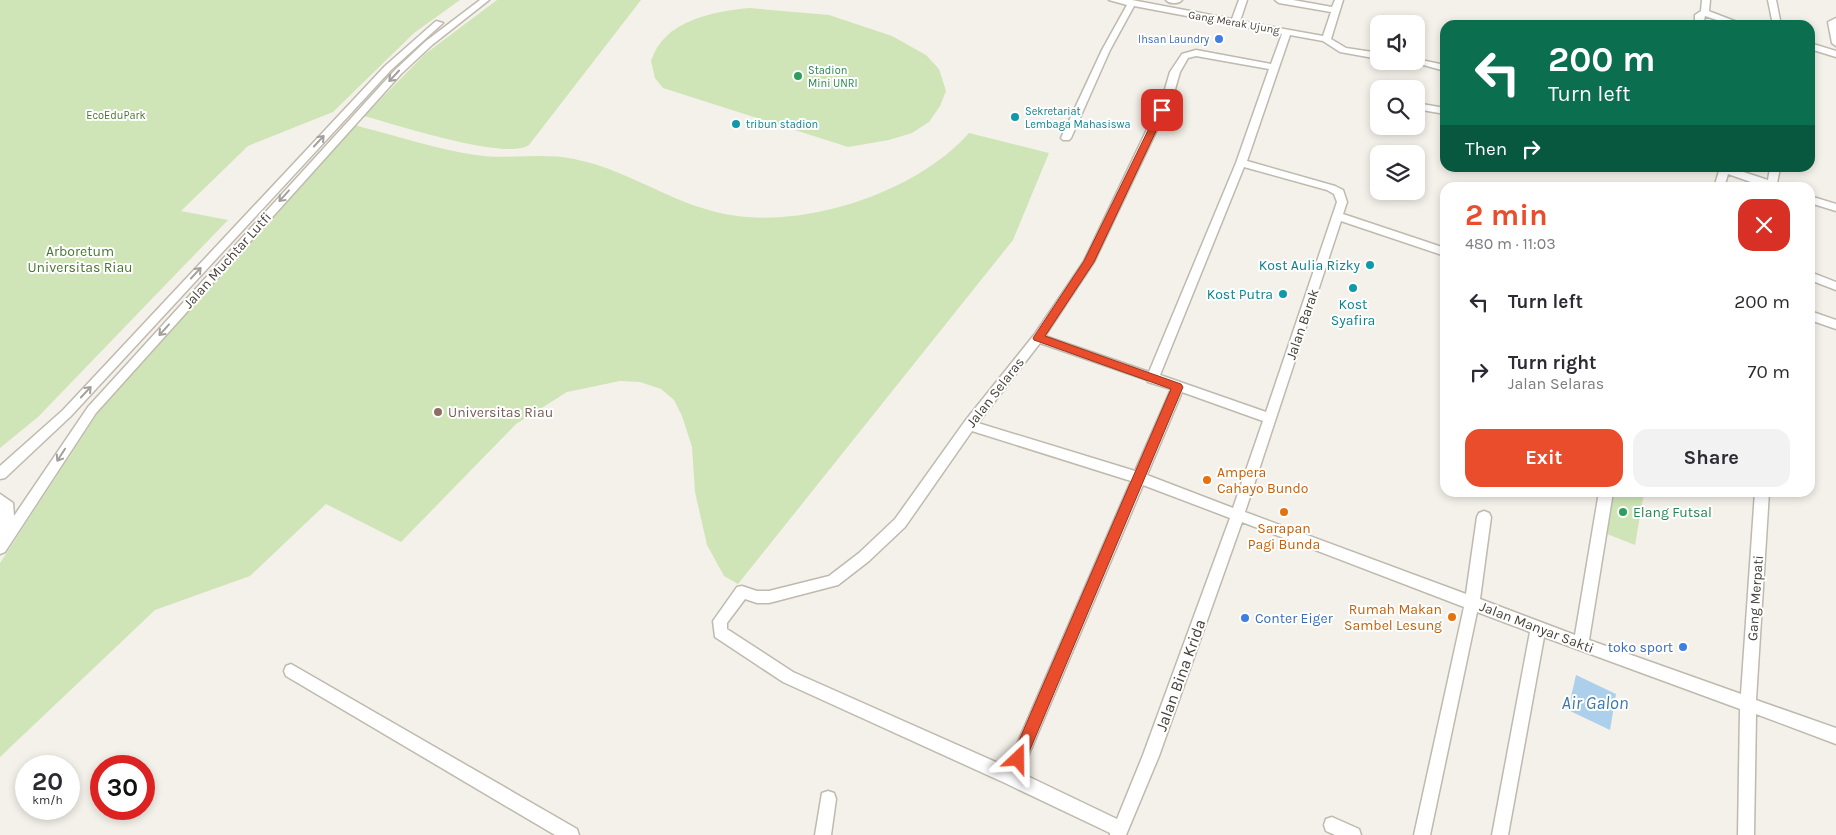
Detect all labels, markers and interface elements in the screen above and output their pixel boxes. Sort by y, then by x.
street label: Gang Merak Ujung [1187,8,1281,37]
map controls [1370,15,1425,200]
button: sound [1370,15,1425,70]
place label: Ihsan Laundry [1138,33,1209,46]
marker: Ihsan Laundry [1213,33,1225,45]
text: 200 m [1548,39,1656,80]
icon: left [1465,40,1530,105]
place label: Stadion Mini UNRI [808,64,858,90]
one-way arrow [388,70,400,83]
marker: Stadion Mini UNRI [792,70,804,82]
button: search [1370,80,1425,135]
text: Turn left [1548,81,1631,107]
pin [1141,89,1183,131]
icon: arrive [1148,96,1176,124]
place label: Sekretariat Lembaga Mahasiswa [1025,105,1130,131]
park label: EcoEduPark [86,109,146,122]
marker: Sekretariat Lembaga Mahasiswa [1009,111,1021,123]
marker: tribun stadion [730,118,742,130]
place label: tribun stadion [746,118,818,131]
one-way arrow [313,135,325,148]
icon: right [1517,135,1545,163]
text: Then [1465,138,1507,160]
button: layers [1370,145,1425,200]
one-way arrow [279,190,290,203]
text: 2 min [1465,197,1548,233]
button: close [1738,199,1790,251]
street label: Jalan Muchtar Lutfi [180,209,275,312]
text: 480 m · 11:03 [1465,234,1556,253]
park label: Arboretum Universitas Riau [27,243,133,276]
place label: Kost Aulia Rizky [1259,257,1360,274]
marker: Kost Aulia Rizky [1364,259,1376,271]
one-way arrow [190,267,202,280]
marker: Kost Syafira [1347,282,1359,294]
place label: Kost Putra [1207,286,1273,303]
street label: Jalan Barak [1282,286,1323,362]
marker: Kost Putra [1277,288,1289,300]
icon: left [1465,288,1493,316]
text: Turn left [1508,291,1583,313]
text: 200 m [1734,291,1790,313]
place label: Kost Syafira [1331,296,1375,329]
one-way arrow [158,324,170,337]
text: Turn right [1508,352,1597,374]
street label: Jalan Selaras [963,354,1028,431]
icon: right [1465,358,1493,386]
text: 70 m [1748,361,1790,383]
text: Jalan Selaras [1508,374,1604,393]
one-way arrow [80,386,92,399]
place label: Universitas Riau [448,404,553,421]
marker: Universitas Riau [432,406,444,418]
button: Exit [1465,429,1623,487]
button: Share [1633,429,1790,487]
one-way arrow [56,448,66,462]
place label: Ampera Cahayo Bundo [1217,464,1309,497]
marker: Ampera Cahayo Bundo [1201,474,1213,486]
place label: Elang Futsal [1633,504,1712,521]
marker: Sarapan Pagi Bunda [1278,506,1290,518]
marker: Elang Futsal [1617,506,1629,518]
place label: Sarapan Pagi Bunda [1248,520,1320,553]
street label: Gang Merpati [1744,555,1767,641]
street label: Jalan Manyar Sakti [1477,598,1596,657]
place label: Rumah Makan Sambel Lesung [1344,601,1442,634]
place label: Conter Eiger [1255,610,1334,627]
marker: Rumah Makan Sambel Lesung [1446,611,1458,623]
marker: Conter Eiger [1239,612,1251,624]
street label: Jalan Bina Krida [1151,617,1209,734]
place label: toko sport [1608,639,1673,656]
marker: toko sport [1677,641,1689,653]
water label: Air Galon [1562,692,1628,714]
position arrow [991,732,1043,784]
speed limit sign: 30 [90,755,155,820]
text: 20 [32,767,63,796]
text: km/h [32,793,63,807]

